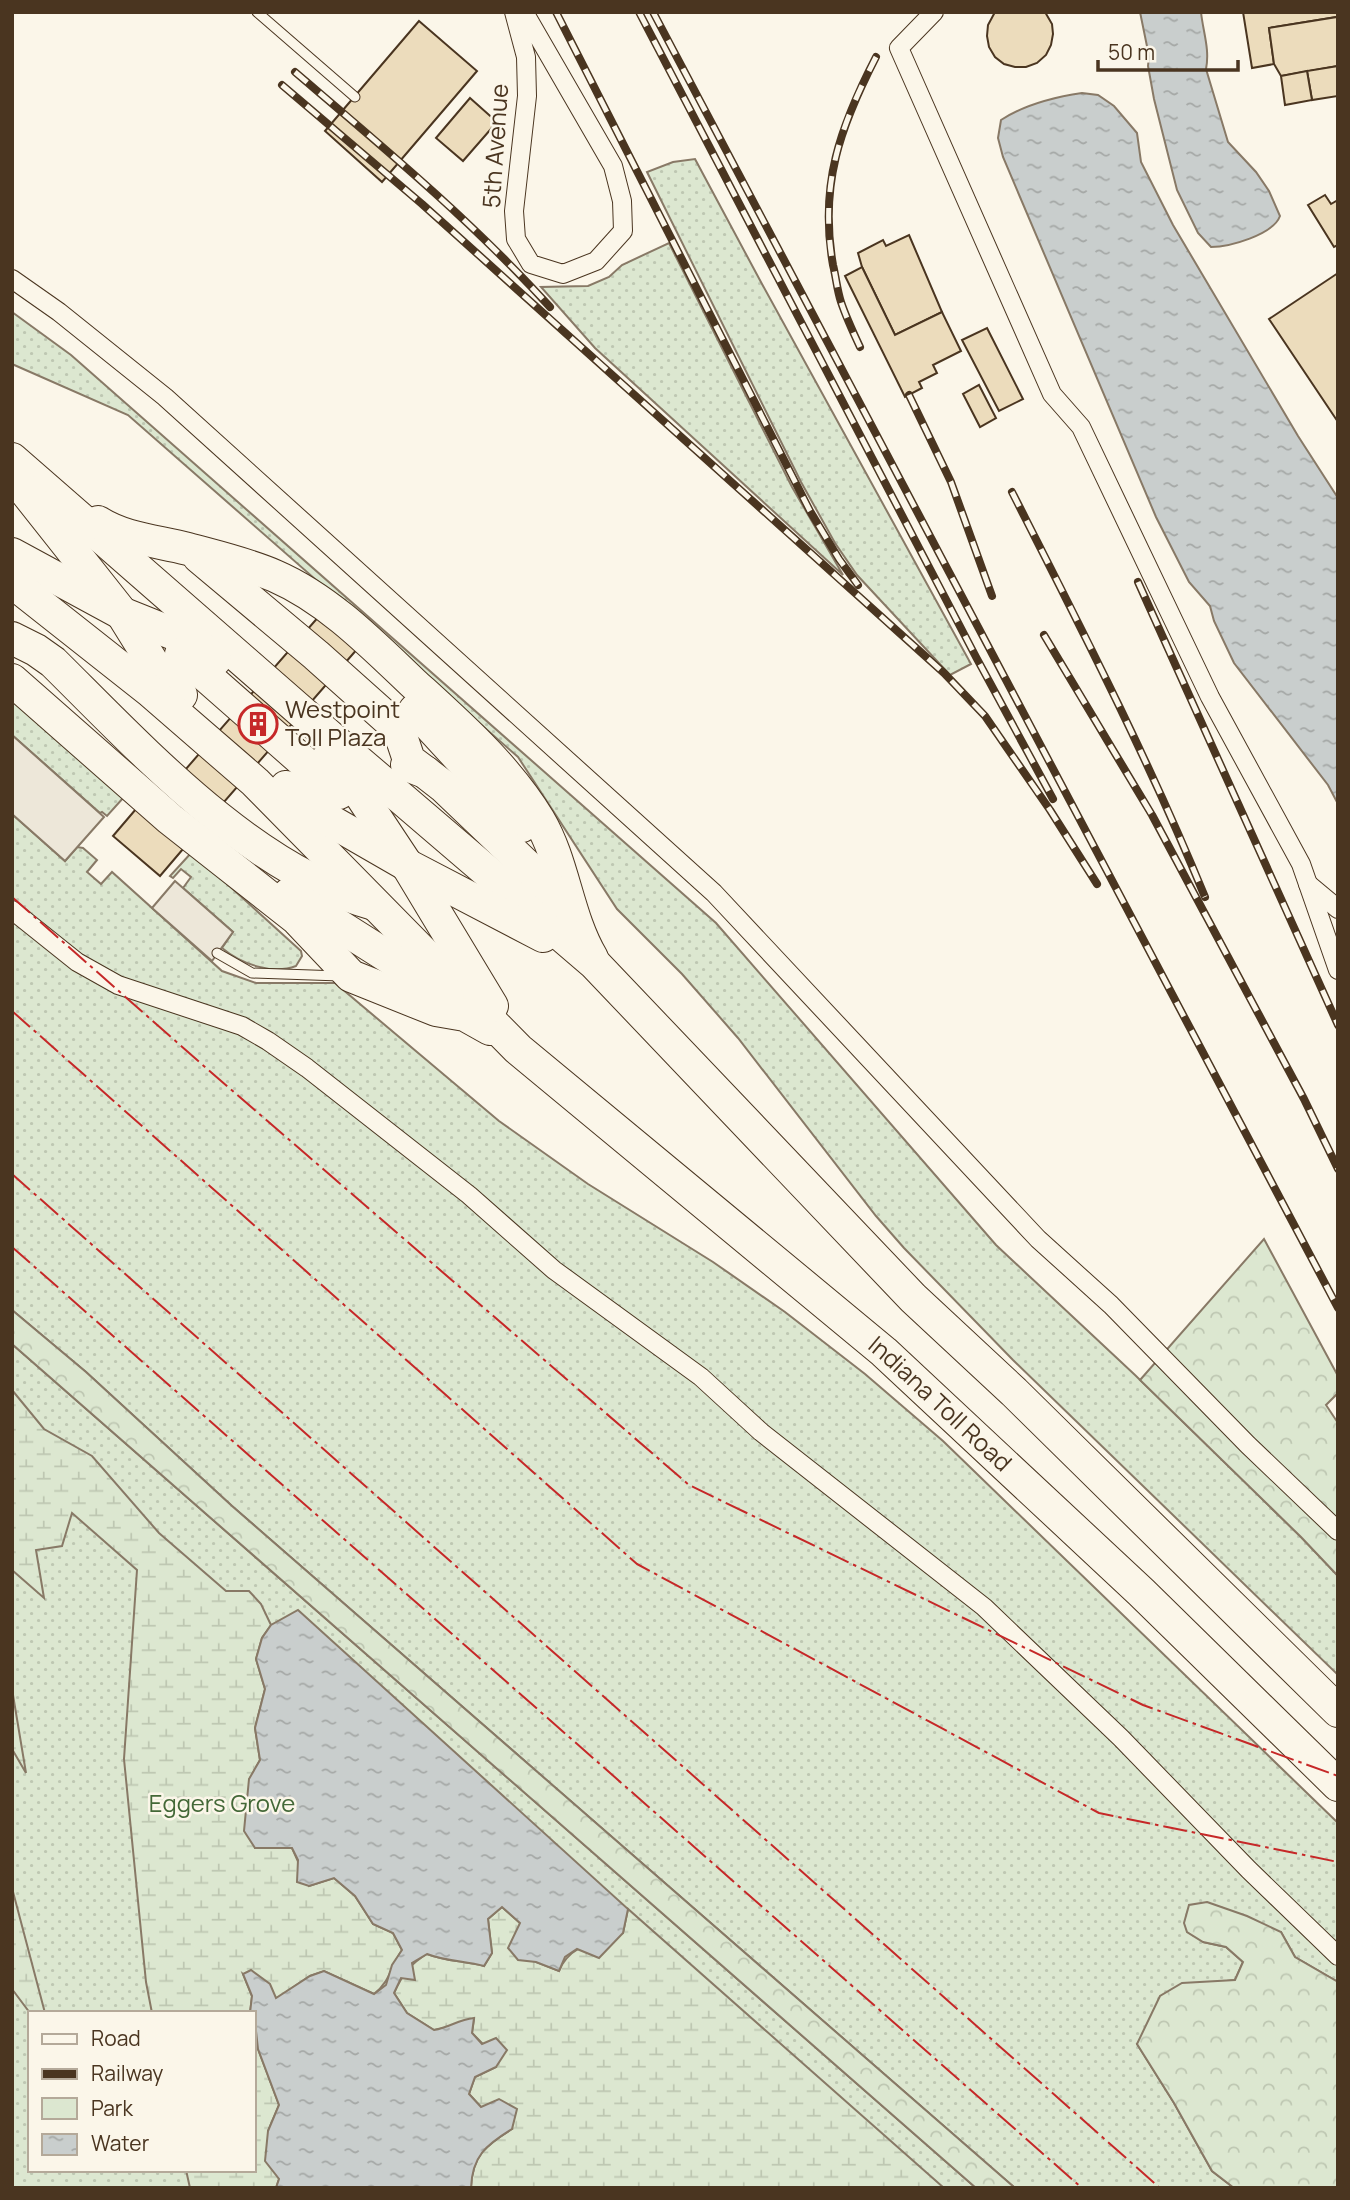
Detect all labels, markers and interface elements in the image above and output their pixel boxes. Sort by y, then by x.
scale bar [1098,28,1238,72]
text: 50 m [1108,38,1155,66]
street label: 5th Avenue [474,83,515,209]
place label: Westpoint Toll Plaza [285,692,400,753]
building icon: Westpoint Toll Plaza [237,703,279,745]
street label: Indiana Toll Road [862,1328,1020,1478]
park label: Eggers Grove [149,1786,295,1819]
legend [28,2011,256,2172]
text: Road [91,2024,141,2052]
text: Railway [91,2059,163,2087]
text: Park [91,2094,133,2122]
text: Water [91,2129,150,2157]

